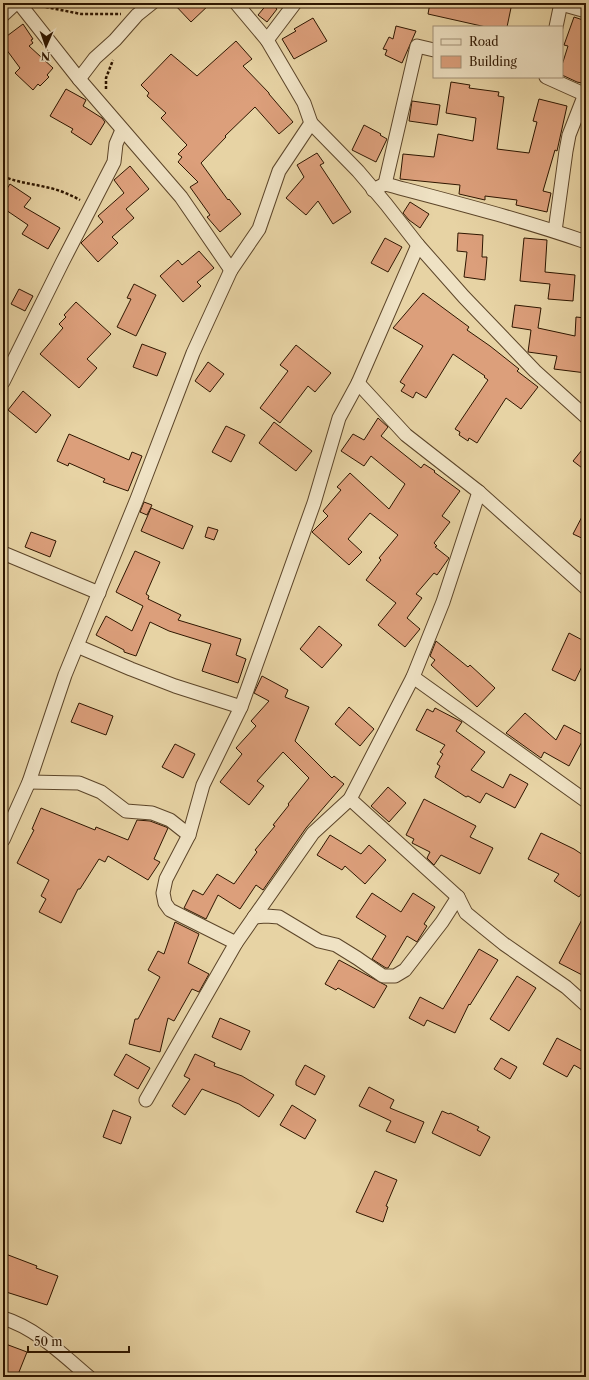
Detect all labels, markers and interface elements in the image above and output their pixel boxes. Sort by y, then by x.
north arrow [26,26,66,66]
legend [433,26,563,78]
text: Road [469,34,499,49]
text: N [40,49,51,63]
text: Building [469,54,517,69]
scale bar [28,1328,129,1354]
text: 50 m [34,1334,63,1349]

